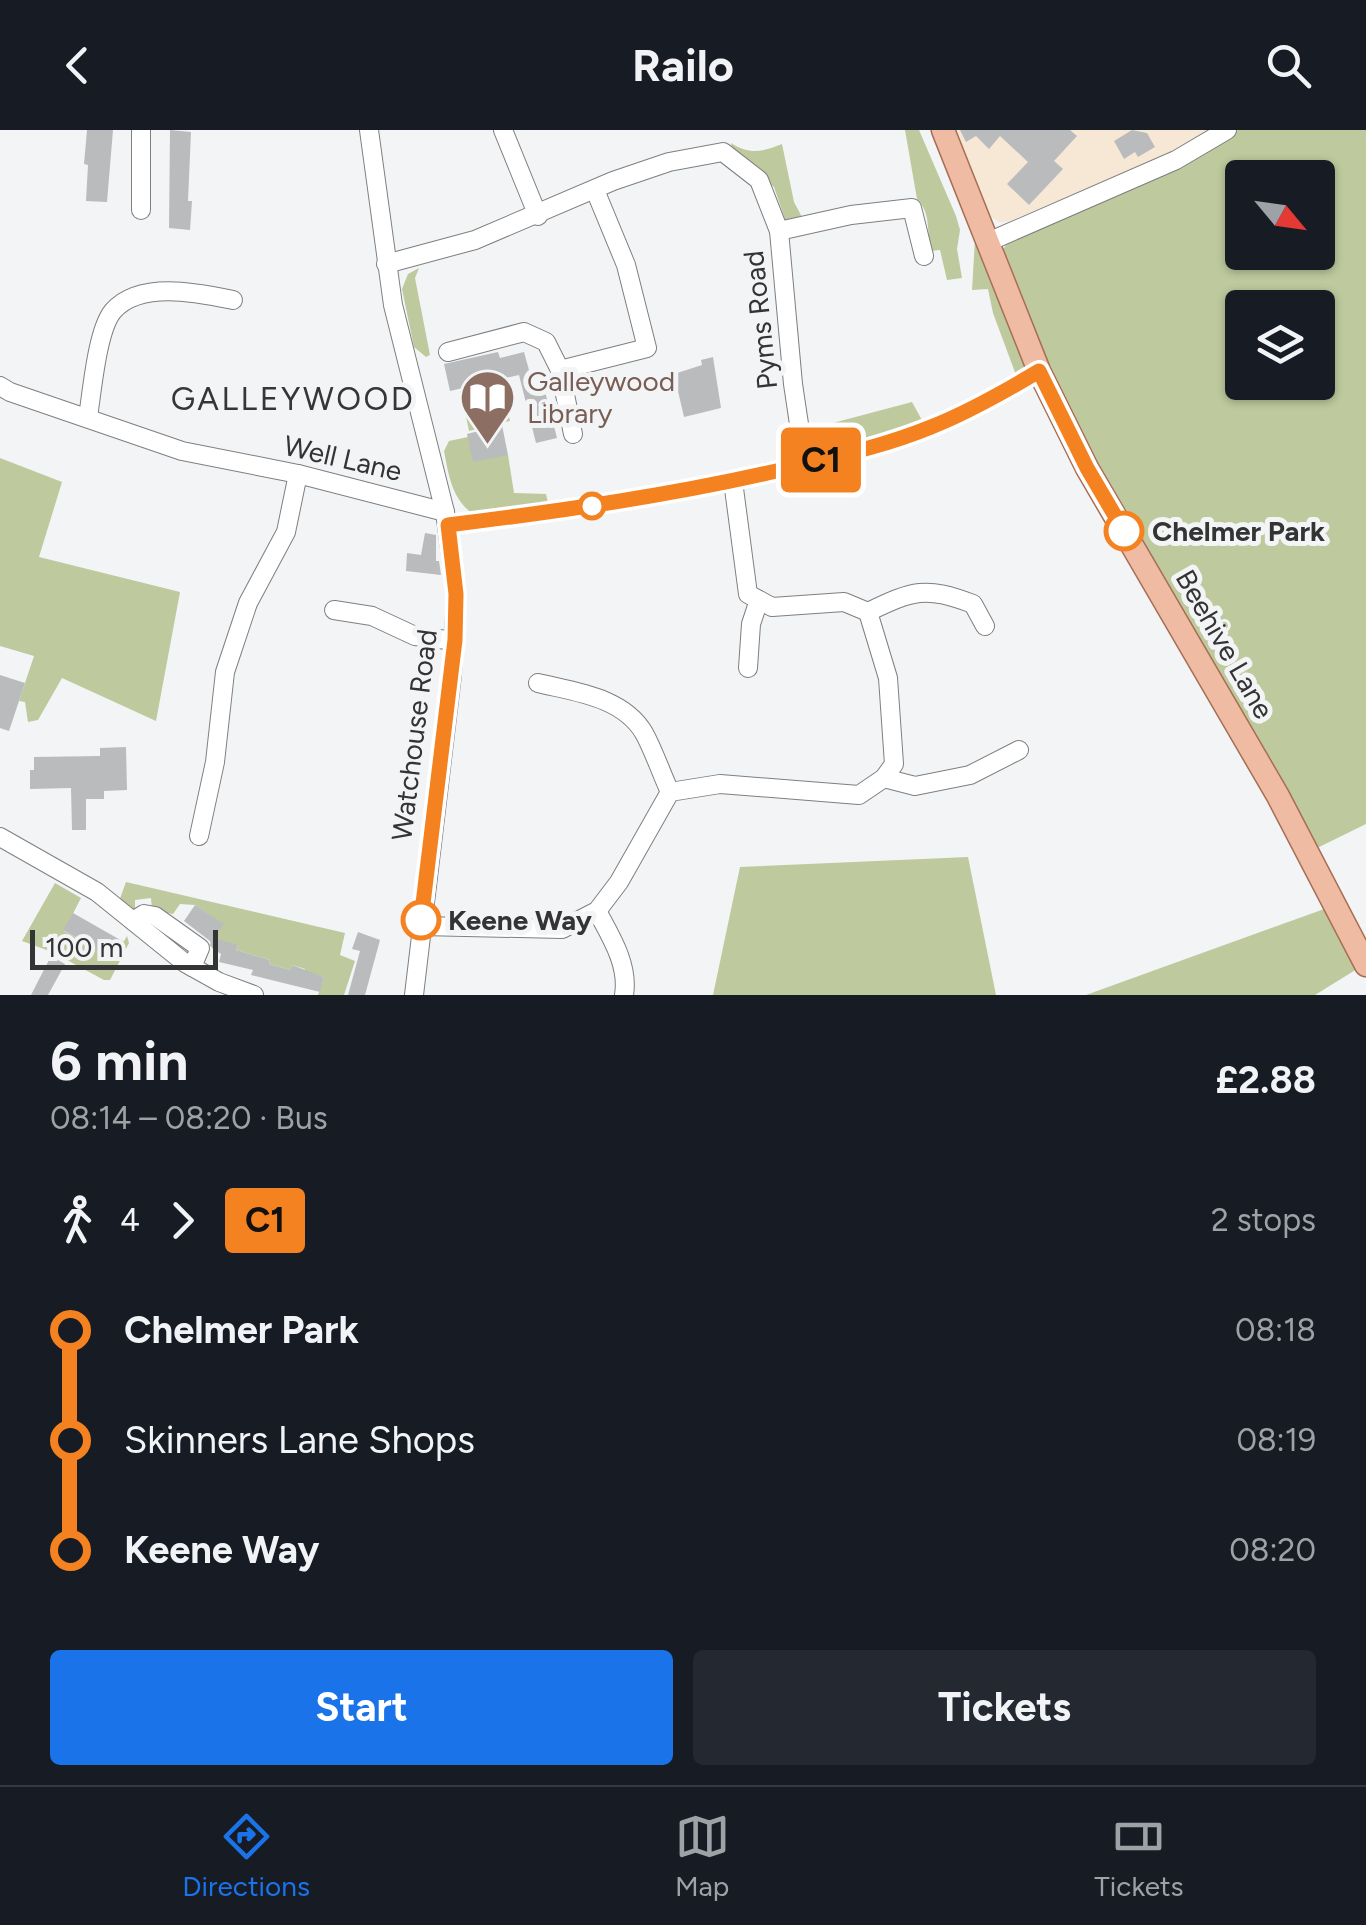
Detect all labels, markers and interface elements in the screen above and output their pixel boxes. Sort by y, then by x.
icon: back [50,38,105,93]
text: Railo [632,38,734,92]
icon: search [1261,38,1316,93]
north arrow [1225,160,1335,270]
map controls [1225,160,1335,400]
street label: Pyms Road [736,249,784,391]
button: layers [1225,290,1335,400]
place label: Galleywood Library [527,364,675,430]
library icon: Galleywood Library [458,367,518,446]
district label: GALLEYWOOD [171,380,415,418]
street label: Well Lane [281,428,405,488]
line badge: C1 [776,428,866,492]
text: C1 [801,439,841,481]
unlabelled marker [579,493,605,519]
marker: Chelmer Park [1105,512,1143,550]
place label: Chelmer Park [1152,514,1325,548]
street label: Beehive Lane [1169,564,1281,724]
street label: Watchouse Road [384,627,444,843]
marker: Keene Way [402,901,440,939]
place label: Keene Way [448,903,593,937]
scale bar [30,925,218,970]
text: 100 m [45,930,123,964]
text: 6 min [50,1028,189,1094]
text: £2.88 [1215,1057,1316,1103]
text: 08:14 – 08:20 · Bus [50,1099,328,1137]
icon: walk [50,1193,105,1248]
icon: forward [155,1193,210,1248]
text: C1 [245,1199,285,1241]
text: 4 [120,1201,140,1239]
text: 2 stops [1211,1201,1316,1239]
text: Chelmer Park [124,1307,359,1353]
text: 08:18 [1235,1311,1316,1349]
text: Skinners Lane Shops [124,1417,475,1463]
text: 08:19 [1236,1421,1316,1459]
text: Keene Way [124,1527,319,1573]
text: 08:20 [1229,1531,1316,1569]
button: Start [50,1650,673,1765]
button: Tickets [693,1650,1316,1765]
tab: Directions [182,1809,310,1903]
tab: Map [675,1809,730,1903]
tab: Tickets [1094,1809,1184,1903]

